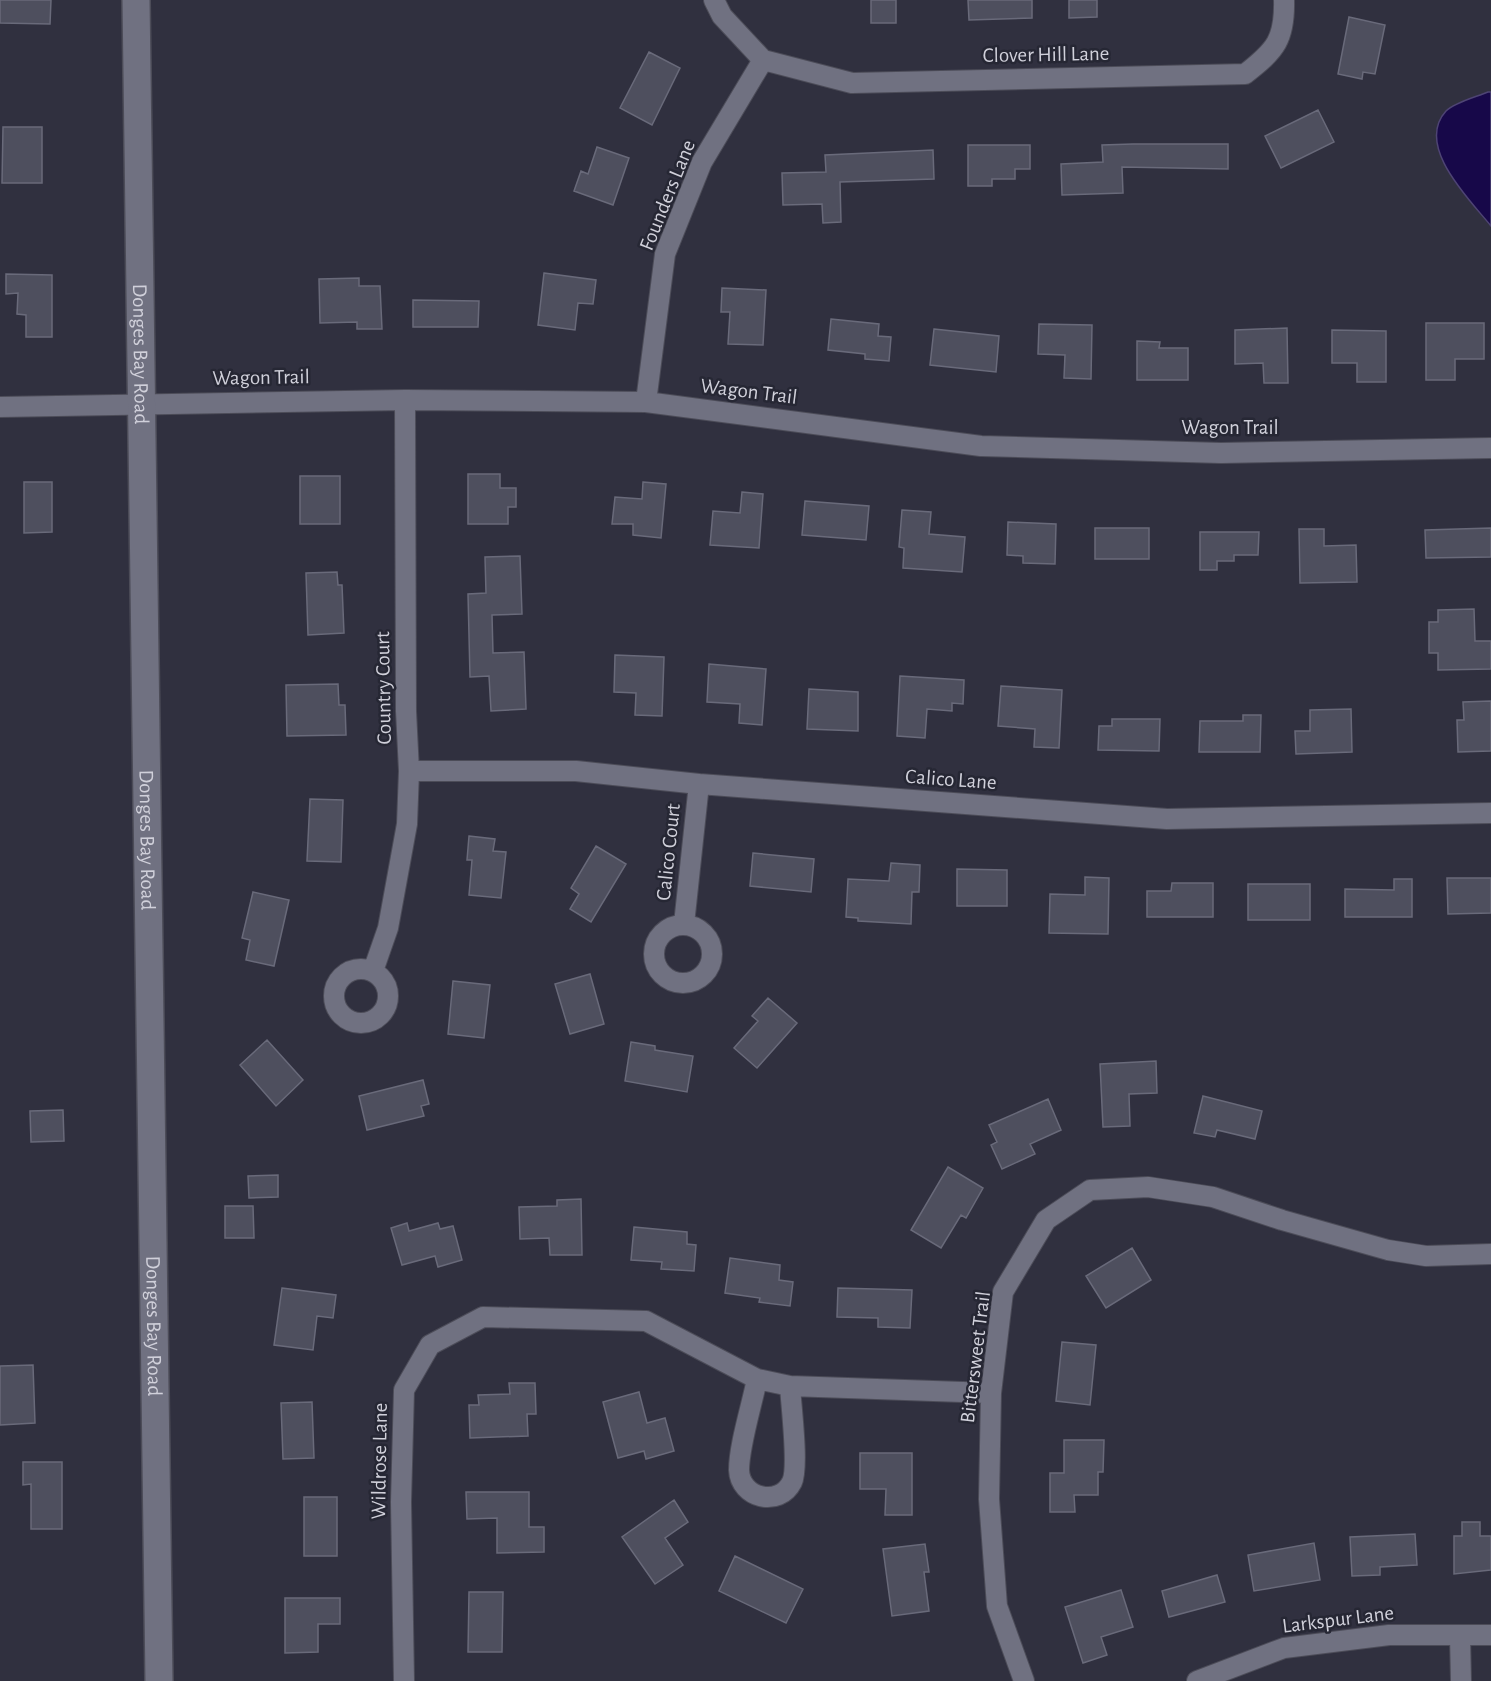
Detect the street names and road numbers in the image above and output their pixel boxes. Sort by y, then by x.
street label: Clover Hill Lane [982,43,1110,66]
street label: Founders Lane [636,137,699,254]
street label: Donges Bay Road [129,284,152,425]
street label: Wagon Trail [212,366,310,389]
street label: Wagon Trail [699,375,799,408]
street label: Wagon Trail [1181,417,1279,438]
street label: Country Court [372,631,395,745]
street label: Calico Lane [905,766,997,793]
street label: Donges Bay Road [136,769,158,911]
street label: Calico Court [653,802,684,902]
street label: Donges Bay Road [142,1255,165,1396]
street label: Bittersweet Trail [957,1290,994,1424]
street label: Wildrose Lane [368,1403,391,1520]
street label: Larkspur Lane [1281,1602,1395,1637]

